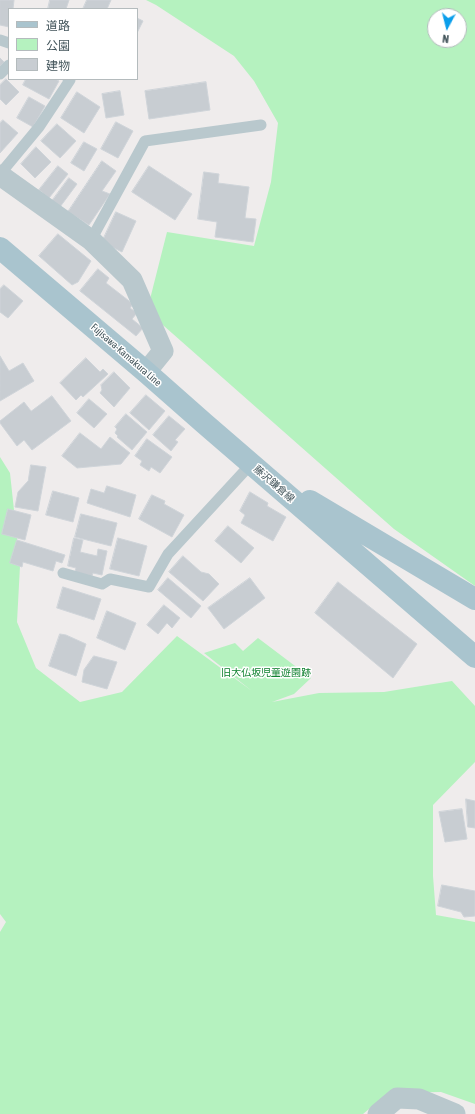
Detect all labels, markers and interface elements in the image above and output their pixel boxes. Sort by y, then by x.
legend [8,8,138,80]
north arrow [427,8,467,48]
text: 道路 [46,19,70,33]
text: N [442,33,450,45]
text: 公園 [46,39,70,53]
text: 建物 [46,59,70,73]
street label: Fujisawa-Kamakura Line [88,321,164,389]
street label: 藤沢鎌倉線 [251,463,297,505]
park label: 旧大仏坂児童遊園跡 [221,667,311,679]

